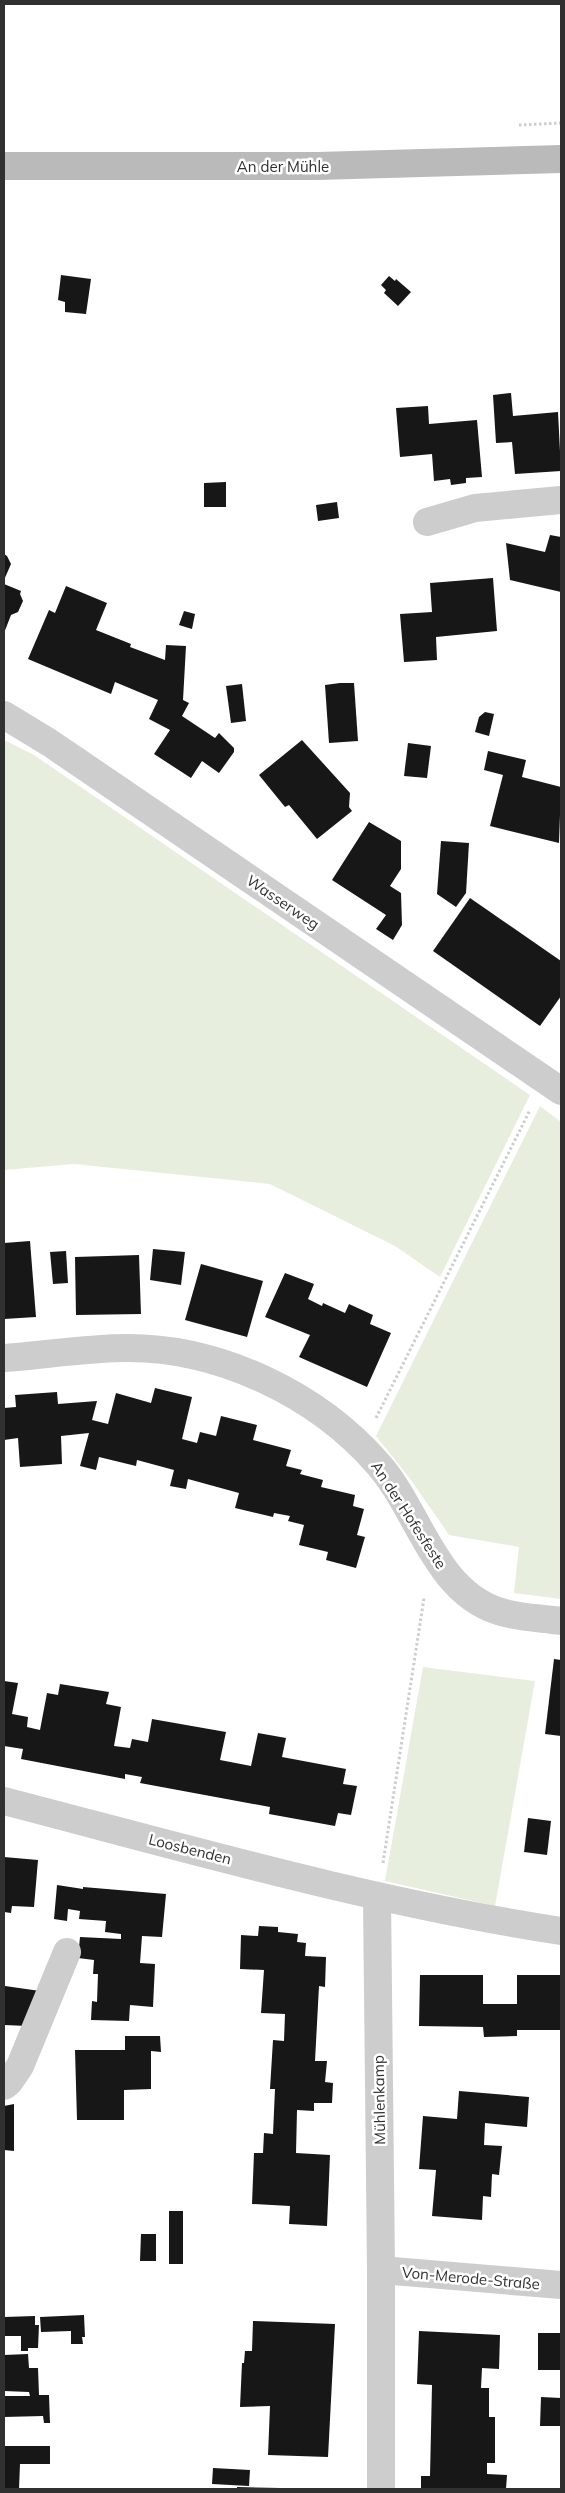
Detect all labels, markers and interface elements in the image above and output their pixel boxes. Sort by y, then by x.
street label: An der Mühle [237,157,329,176]
street label: Wasserweg [243,871,323,933]
street label: An der Hofesfeste [367,1458,451,1572]
street label: Loosbenden [147,1830,233,1868]
street label: Mühlenkamp [369,2055,389,2145]
street label: Von-Merode-Straße [401,2263,541,2293]

